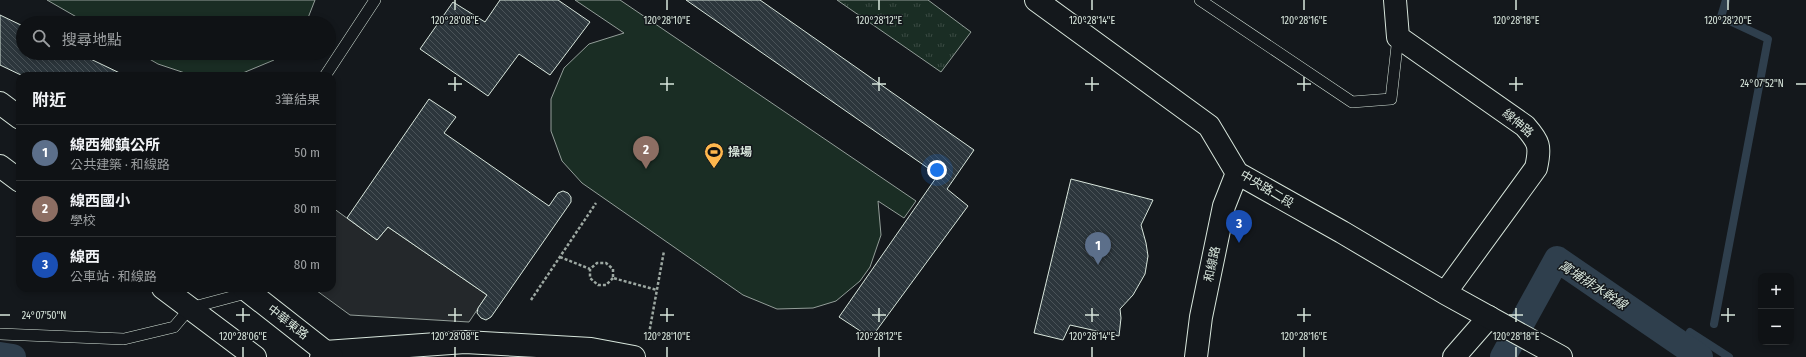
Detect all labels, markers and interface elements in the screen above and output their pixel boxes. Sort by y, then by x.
text: 120°28'08"E [431,15,479,27]
text: 120°28'10"E [644,15,691,27]
text: 120°28'12"E [856,15,902,27]
text: 120°28'14"E [1069,15,1115,27]
text: 120°28'16"E [1281,15,1328,27]
text: 120°28'18"E [1493,15,1540,27]
text: 120°28'20"E [1704,15,1752,27]
search box [16,16,336,60]
icon: search [30,27,52,49]
text: 搜尋地點 [62,31,122,49]
text: 24°07'52"N [1740,78,1784,90]
text: 附近 [32,90,66,111]
text: 3筆結果 [275,92,320,107]
street label: 線伸路 [1500,106,1536,140]
text: 線西鄉鎮公所 [70,136,160,154]
pin: 2 [633,136,659,169]
sports icon: 操場 [703,141,725,169]
text: 1 [42,145,48,160]
text: 50 m [294,145,320,160]
place label: 操場 [728,145,752,159]
text: 公共建築 · 和線路 [70,157,170,172]
your location [927,160,947,180]
street label: 中央路二段 [1238,168,1296,210]
text: 線西國小 [70,192,130,210]
text: 2 [42,201,48,216]
text: 80 m [294,201,320,216]
pin: 3 [1226,210,1252,243]
text: 學校 [70,213,96,228]
pin: 1 [1085,232,1111,265]
street label: 和線路 [1201,245,1223,283]
text: 線西 [70,248,100,266]
text: 3 [42,257,48,272]
text: 80 m [294,257,320,272]
water label: 寓埔排水幹線 [1556,257,1631,314]
text: 公車站 · 和線路 [70,269,157,284]
map controls [1758,273,1794,345]
button: + [1758,273,1794,309]
street label: 中華東路 [265,302,311,342]
button: − [1758,309,1794,345]
text: 24°07'50"N [22,310,66,322]
text: 120°28'06"E [219,331,267,343]
text: 120°28'08"E [431,331,479,343]
text: 120°28'10"E [644,331,691,343]
text: 120°28'12"E [856,331,902,343]
text: 120°28'14"E [1069,331,1115,343]
text: 120°28'16"E [1281,331,1328,343]
text: 120°28'18"E [1493,331,1540,343]

